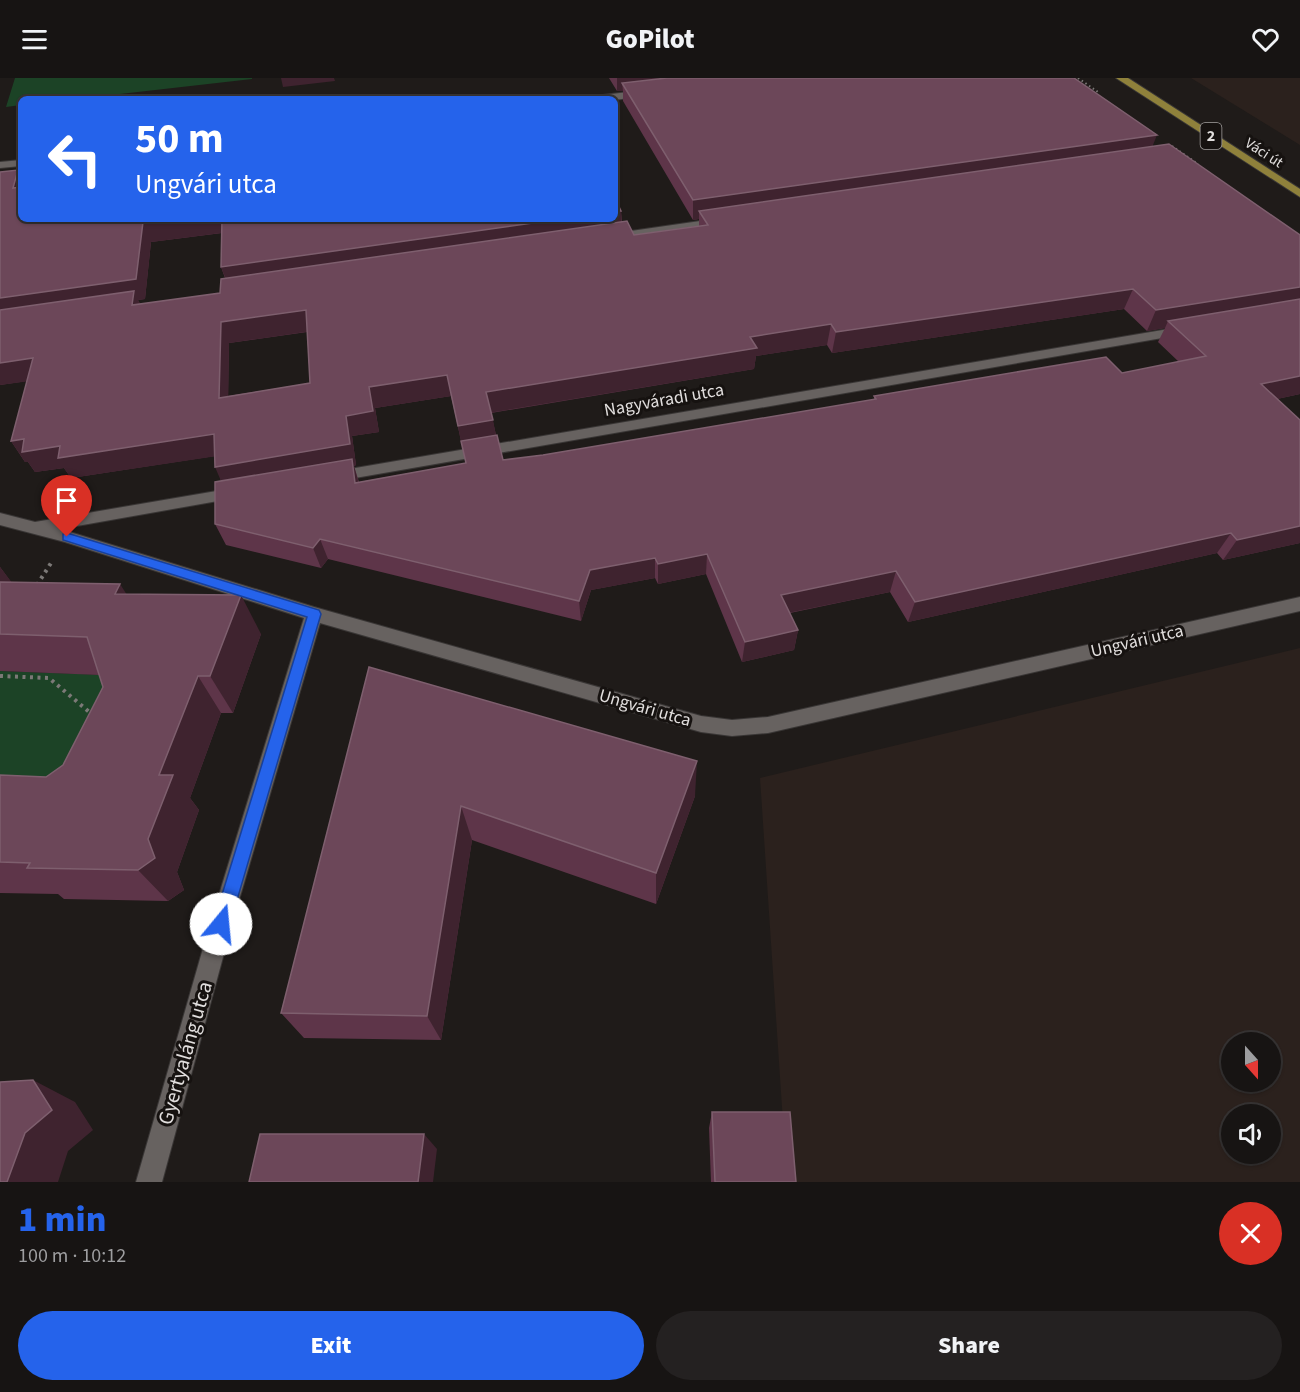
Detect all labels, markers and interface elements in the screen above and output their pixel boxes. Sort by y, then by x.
text: GoPilot [605,20,695,59]
icon: menu [18,23,51,56]
icon: heart [1249,23,1282,56]
text: 50 m [135,109,224,169]
icon: left [36,120,114,198]
road number: 2 [1200,123,1222,149]
street label: Váci út [1241,133,1287,173]
text: Ungvári utca [135,165,277,204]
street label: Nagyváradi utca [602,377,726,423]
pin [41,475,92,537]
icon: arrive [50,484,83,517]
street label: Ungvári utca [1088,618,1186,664]
street label: Ungvári utca [596,683,694,733]
position arrow [189,892,253,956]
street label: Gyertyaláng utca [150,978,220,1128]
north arrow [1221,1032,1281,1092]
map controls [1221,1032,1281,1164]
button: sound [1221,1104,1281,1164]
text: 1 min [18,1194,106,1245]
button: close [1219,1202,1282,1265]
text: 100 m · 10:12 [18,1242,126,1270]
button: Exit [18,1311,644,1380]
button: Share [656,1311,1282,1380]

